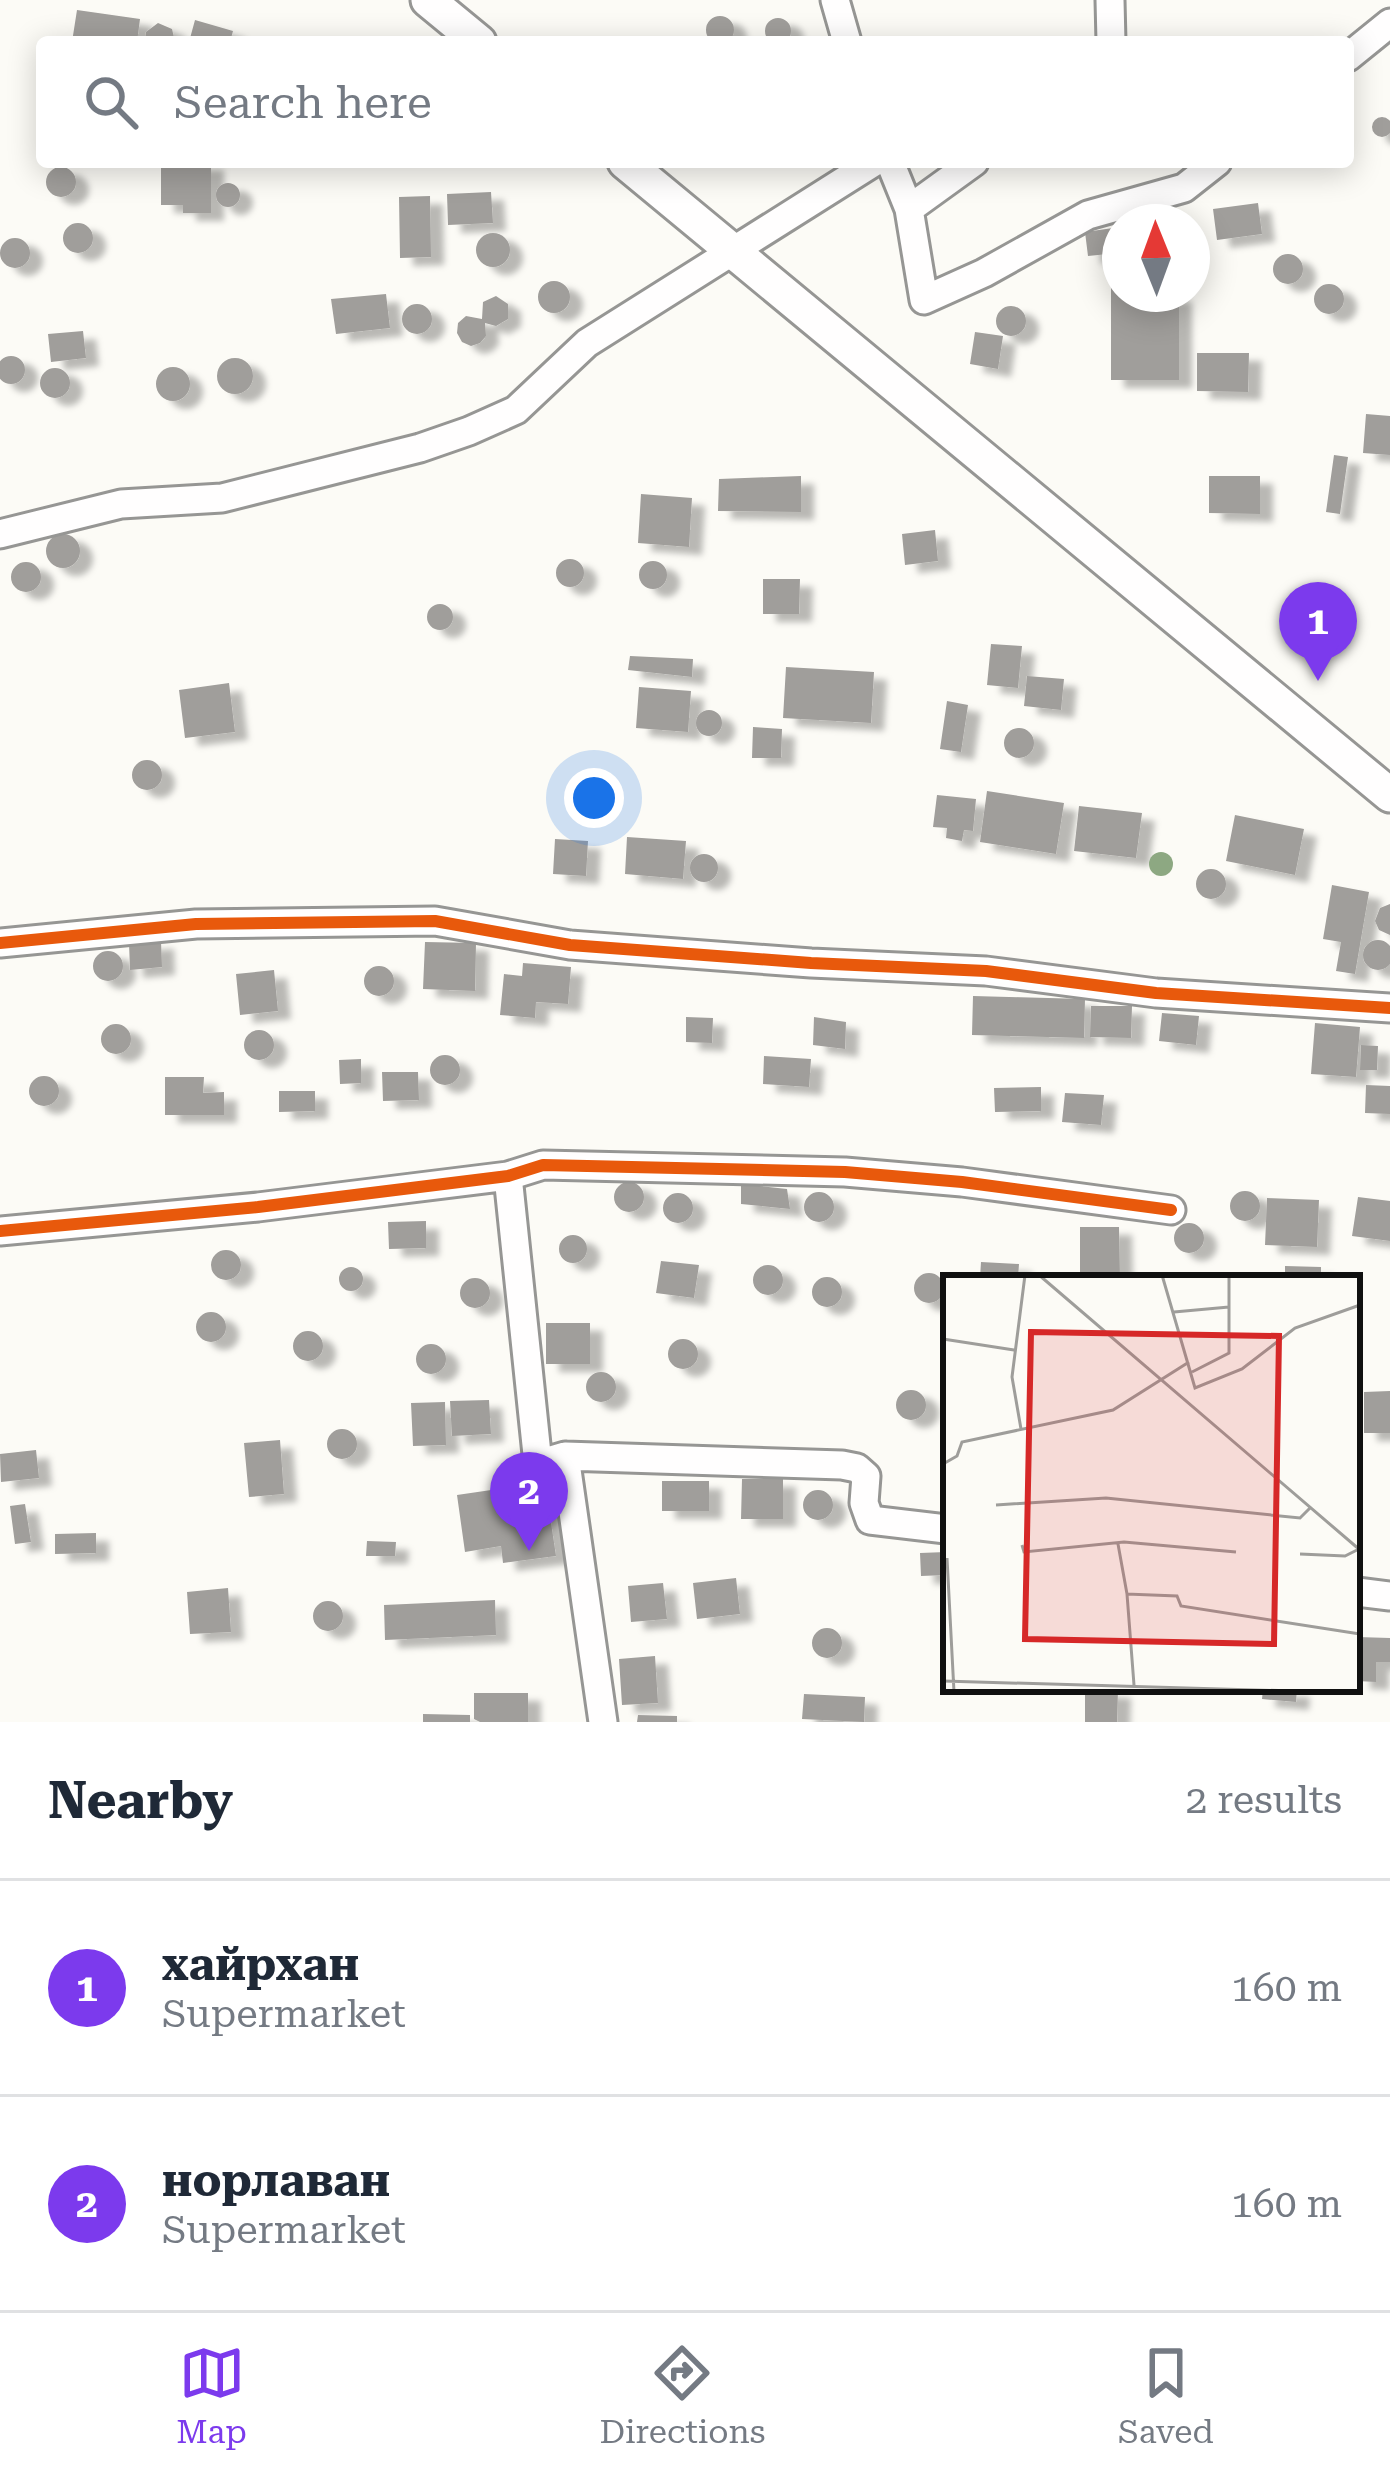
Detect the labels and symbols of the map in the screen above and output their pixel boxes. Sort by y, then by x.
north arrow [1102,204,1210,312]
pin: 1 [1279,582,1357,681]
your location [564,768,624,828]
inset map [943,1275,1360,1692]
pin: 2 [490,1452,568,1551]

